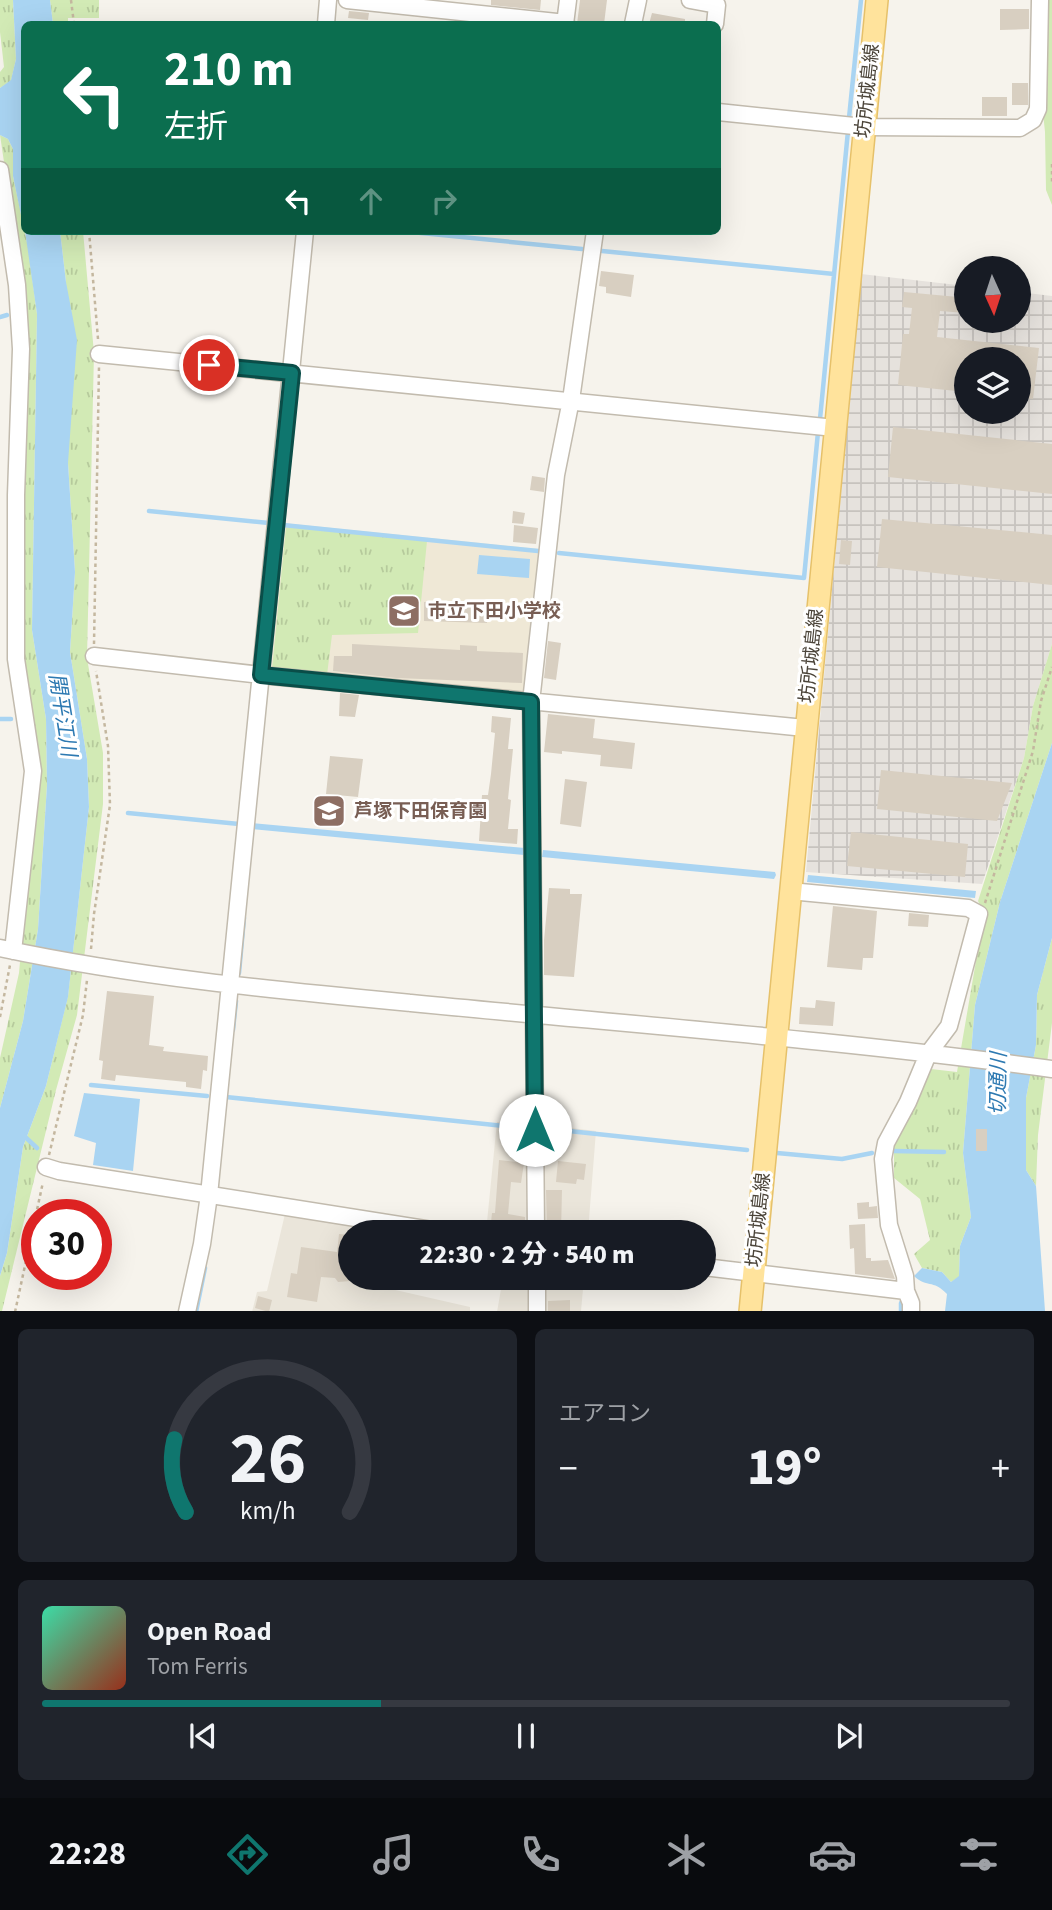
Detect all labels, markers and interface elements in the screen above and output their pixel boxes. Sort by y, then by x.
text: 210 m [164,35,293,105]
street label: 坊所城島線 [850,42,886,140]
icon: left [49,49,140,140]
text: 左折 [164,104,228,150]
icon: left [279,182,317,220]
icon: ahead [352,182,390,220]
icon: right [425,182,463,220]
north arrow [954,256,1031,332]
map controls [954,256,1031,424]
pin [179,335,239,395]
icon: arrive [190,346,228,384]
button: layers [954,347,1031,424]
school or university icon: 市立下田小学校 [385,592,423,630]
place label: 市立下田小学校 [428,598,561,625]
street label: 坊所城島線 [794,607,830,705]
water label: 開平江川 [42,671,85,761]
school or university icon: 芦塚下田保育園 [310,792,348,830]
place label: 芦塚下田保育園 [354,798,487,825]
water label: 切通川 [982,1050,1014,1116]
position arrow [498,1093,572,1167]
street label: 坊所城島線 [741,1171,777,1269]
speed limit sign: 30 [21,1199,112,1290]
text: 22:30 · 2 分 · 540 m [420,1236,634,1273]
text: エアコン [559,1397,651,1430]
text: 26 [229,1407,306,1511]
text: 19° [747,1431,822,1505]
text: − [559,1442,578,1496]
text: + [991,1442,1010,1496]
text: km/h [240,1492,295,1528]
text: Open Road [147,1613,272,1650]
text: Tom Ferris [147,1650,248,1683]
icon: previous [184,1717,222,1755]
icon: pause [507,1717,545,1755]
icon: next [830,1717,868,1755]
icon: directions [223,1830,272,1879]
icon: music [369,1830,418,1879]
icon: phone [516,1830,565,1879]
icon: climate [662,1830,711,1879]
icon: car [808,1830,857,1879]
icon: filters [954,1830,1003,1879]
text: 22:28 [49,1831,126,1877]

